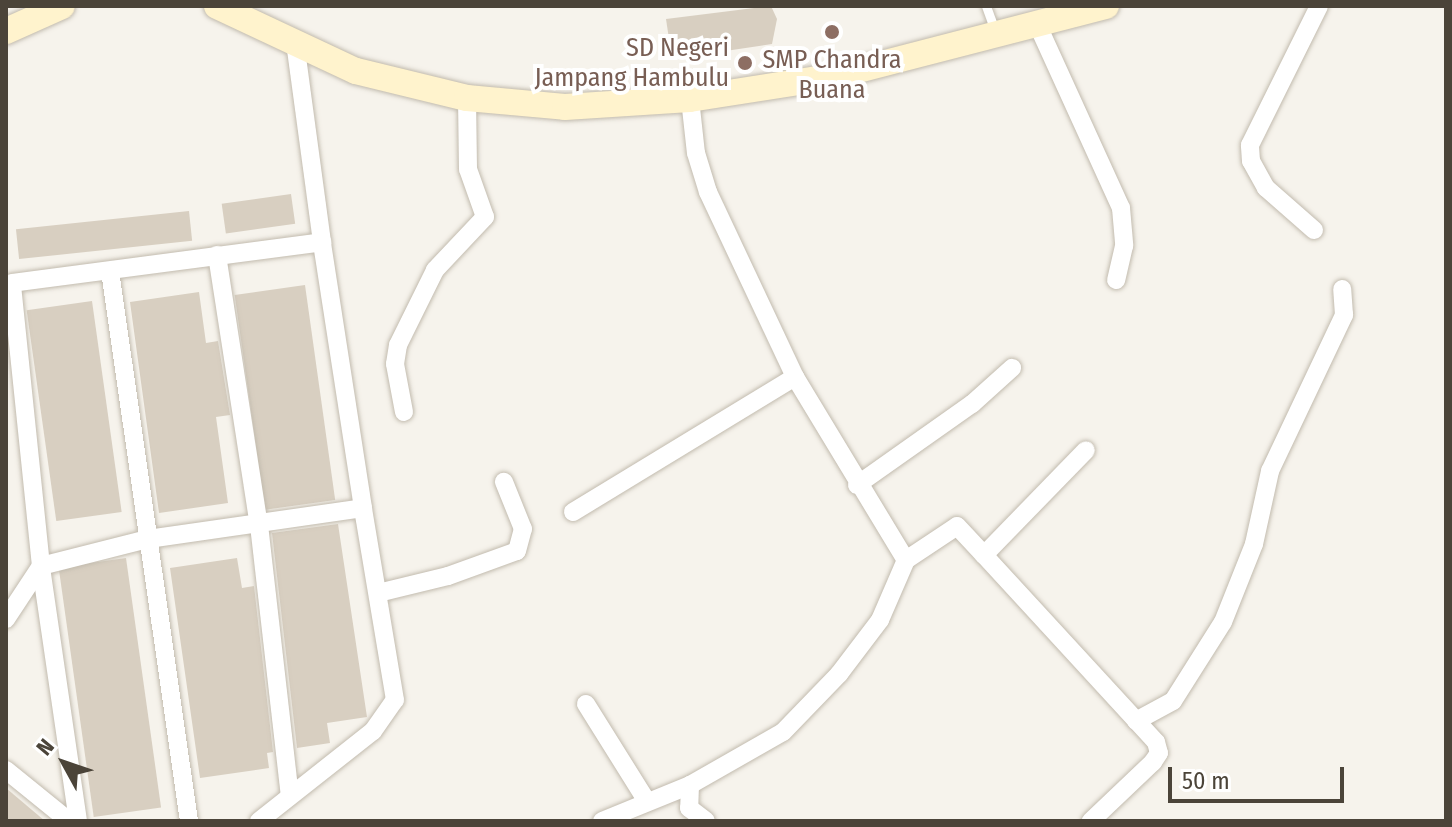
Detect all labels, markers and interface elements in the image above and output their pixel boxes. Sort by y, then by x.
marker: SMP Chandra Buana [823,23,841,41]
place label: SD Negeri Jampang Hambulu [534,32,729,94]
place label: SMP Chandra Buana [763,44,901,106]
marker: SD Negeri Jampang Hambulu [736,54,754,72]
north arrow [24,723,104,803]
text: N [31,734,60,761]
scale bar [1172,751,1348,801]
text: 50 m [1182,767,1230,795]

